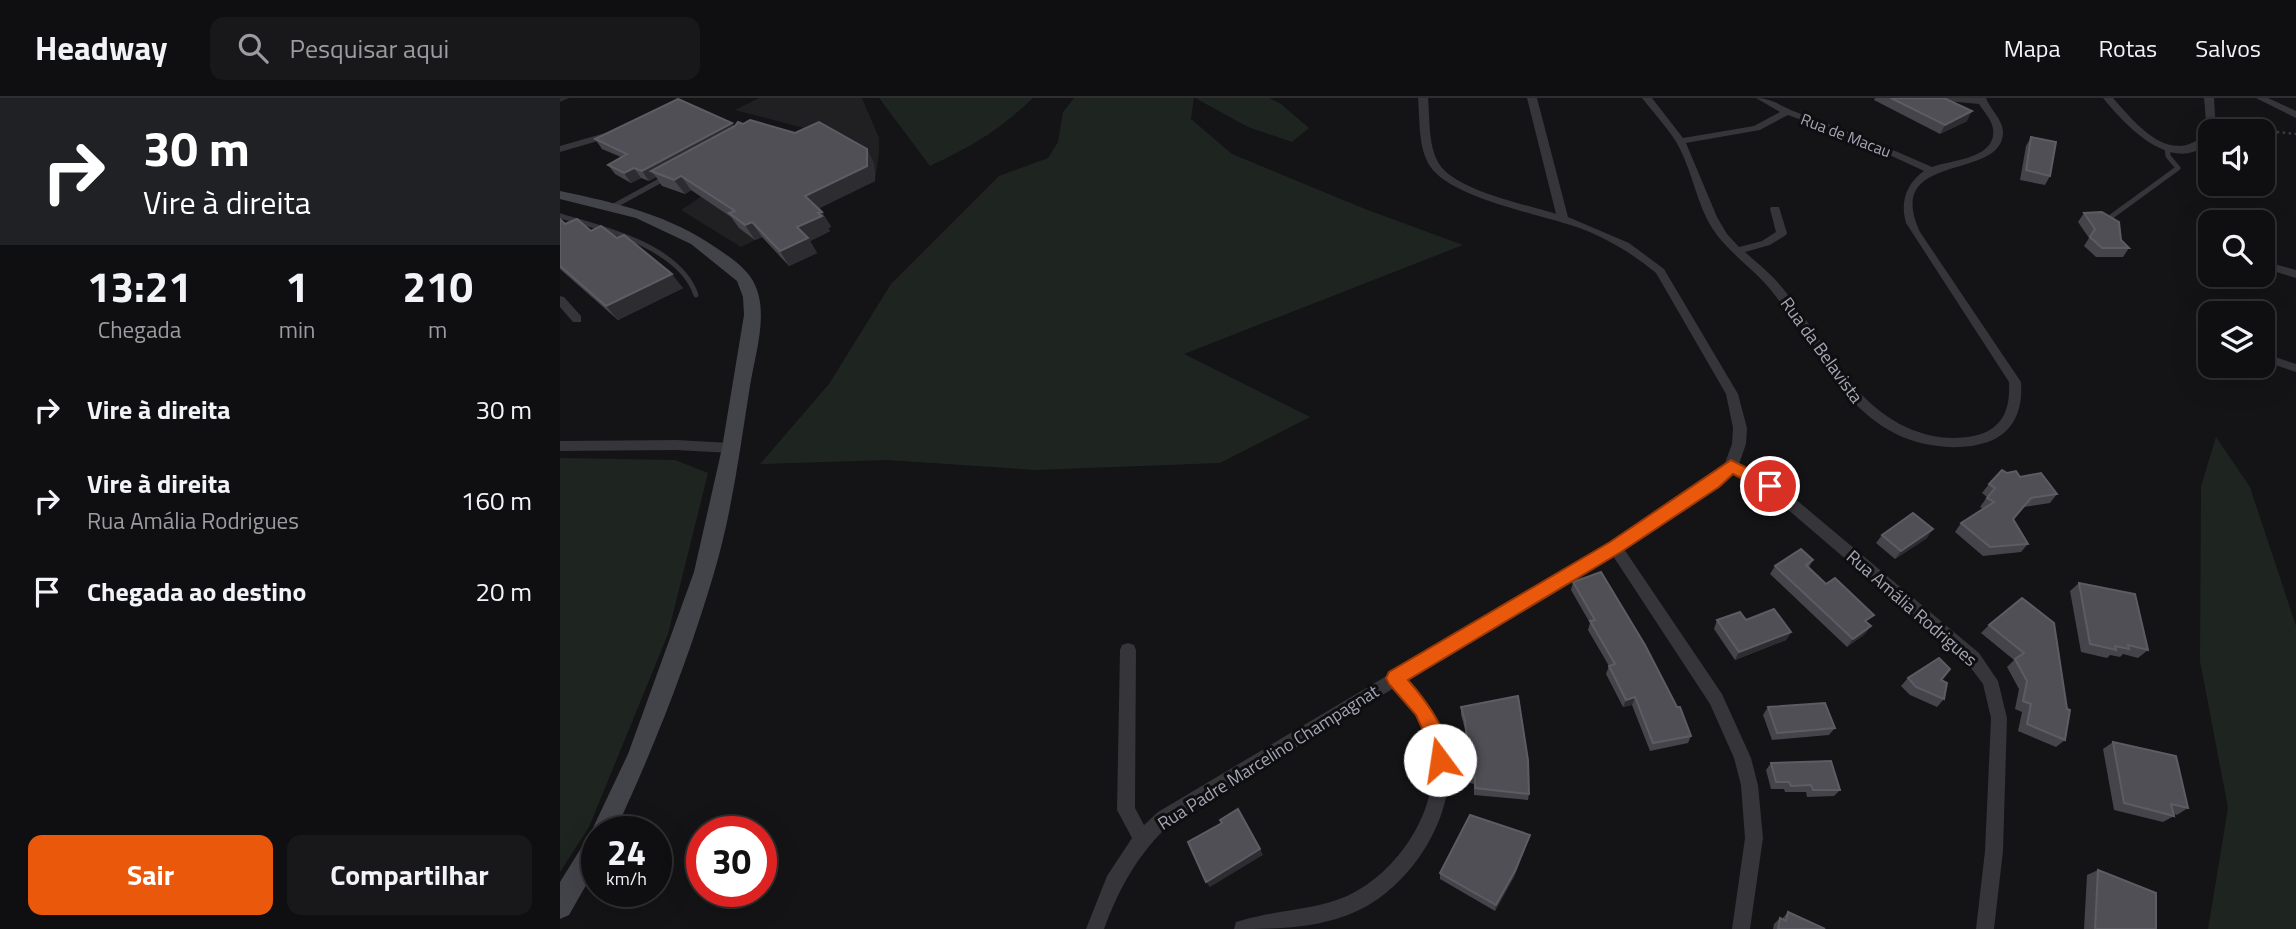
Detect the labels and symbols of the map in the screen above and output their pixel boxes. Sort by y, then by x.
street label: Rua de Macau [1797,107,1895,163]
street label: Rua da Belavista [1774,291,1870,409]
pin [1740,456,1800,516]
street label: Rua Amália Rodrigues [1841,543,1983,673]
street label: Rua Padre Marcelino Champagnat [1152,677,1384,836]
position arrow [1403,723,1477,797]
speed limit sign: 30 [686,816,777,907]

